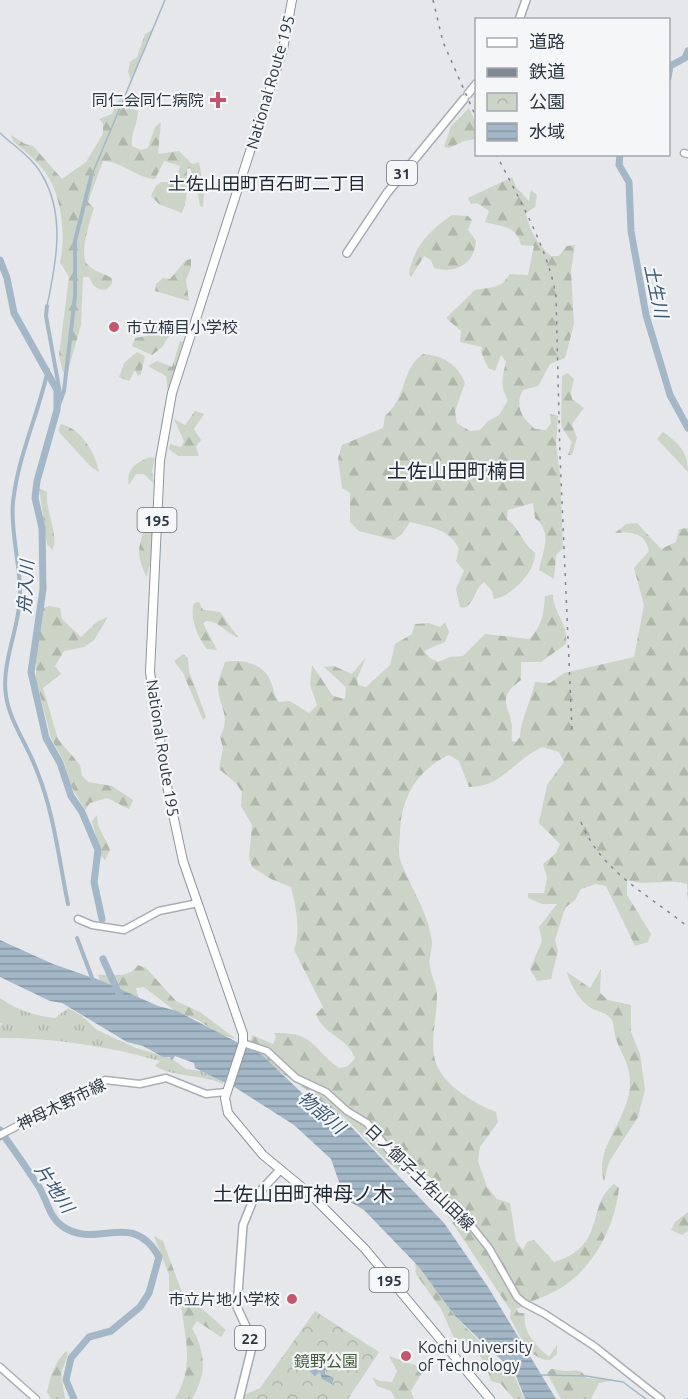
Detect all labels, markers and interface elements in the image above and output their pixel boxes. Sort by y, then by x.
street label: National Route 195 [242,13,298,151]
legend [475,18,670,156]
text: 道路 [529,31,565,51]
text: 鉄道 [529,61,565,81]
place label: 同仁会同仁病院 [92,91,204,109]
marker: 同仁会同仁病院 [209,91,227,109]
text: 公園 [529,91,565,111]
text: 水域 [529,121,565,141]
road number: 31 [387,161,417,185]
district label: 土佐山田町百石町二丁目 [168,173,366,193]
water label: 土生川 [642,263,673,321]
place label: 市立楠目小学校 [126,318,238,336]
marker: 市立楠目小学校 [107,320,121,334]
district label: 土佐山田町楠目 [387,459,527,482]
road number: 195 [138,508,176,532]
water label: 舟入川 [14,558,37,614]
street label: National Route 195 [143,678,183,818]
street label: 神母木野市線 [14,1075,108,1133]
water label: 物部川 [295,1087,351,1138]
street label: 日ノ御子土佐山田線 [362,1121,478,1233]
water label: 片地川 [32,1160,80,1218]
district label: 土佐山田町神母ノ木 [213,1182,393,1205]
road number: 195 [370,1268,408,1292]
place label: 市立片地小学校 [168,1290,280,1308]
marker: 市立片地小学校 [285,1292,299,1306]
road number: 22 [235,1326,265,1350]
place label: Kochi University of Technology [418,1338,533,1374]
marker: Kochi University of Technology [399,1349,413,1363]
park label: 鏡野公園 [294,1352,358,1370]

